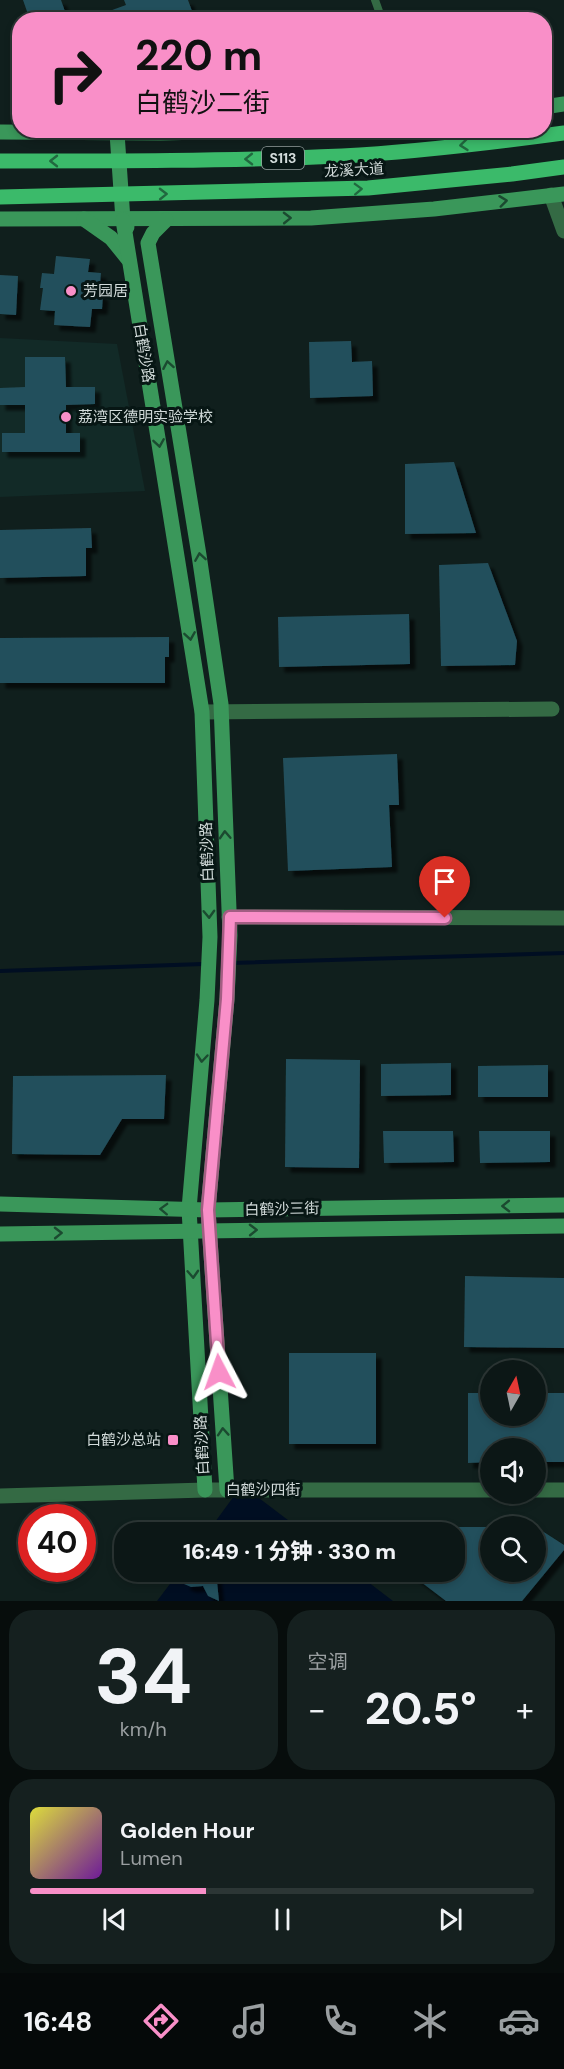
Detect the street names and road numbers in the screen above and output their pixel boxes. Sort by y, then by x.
road number: S113 [262,147,304,169]
street label: 龙溪大道 [324,158,384,182]
street label: 白鹤沙路 [129,322,159,384]
street label: 白鹤沙路 [196,822,218,882]
street label: 白鹤沙三街 [244,1198,320,1220]
street label: 白鹤沙路 [190,1415,214,1475]
street label: 白鹤沙四街 [225,1480,301,1500]

